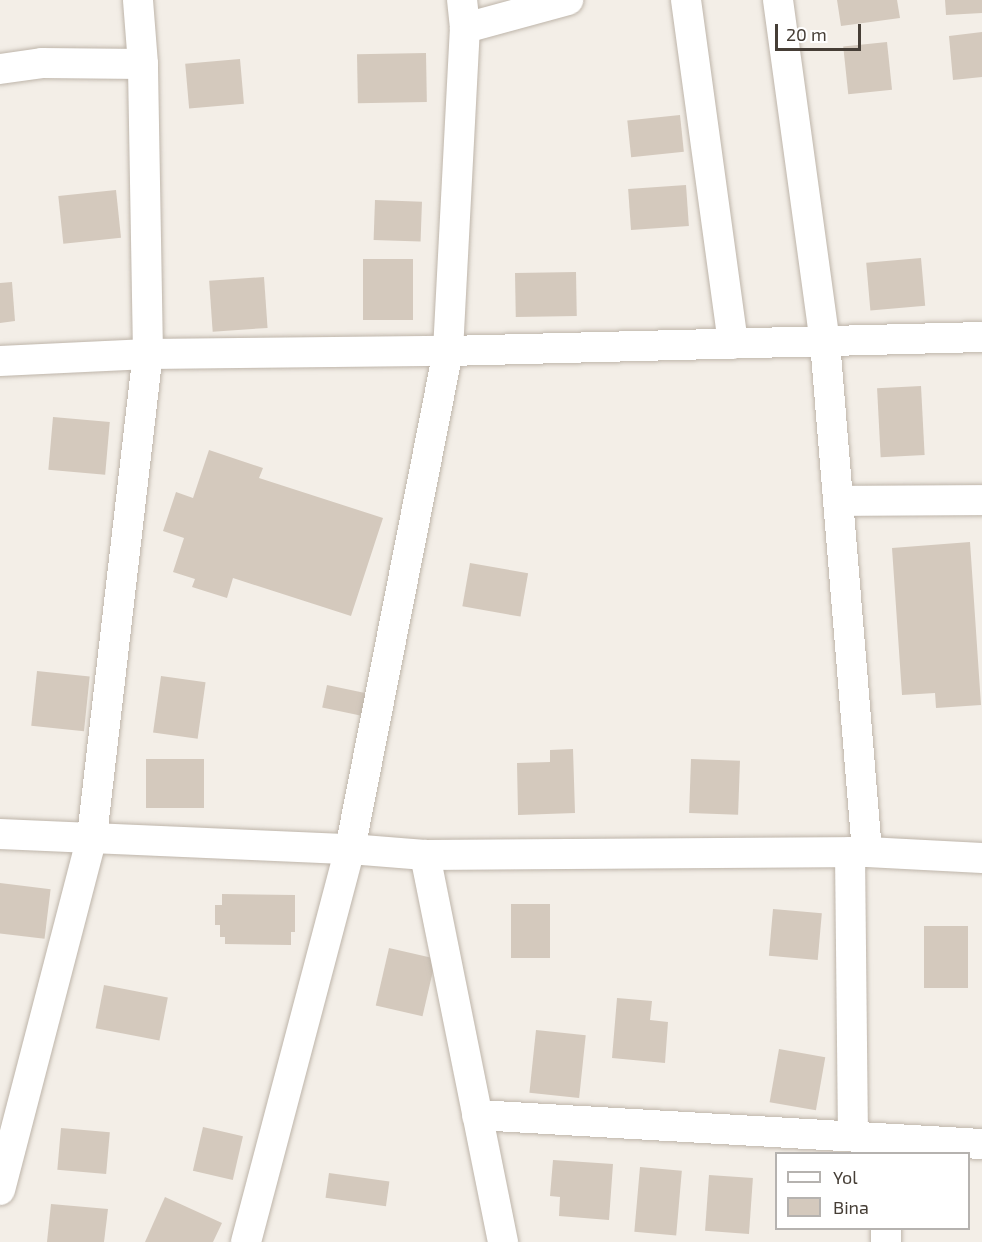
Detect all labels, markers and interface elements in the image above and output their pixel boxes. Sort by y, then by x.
scale bar [778,12,864,50]
text: 20 m [786,23,827,45]
legend [775,1152,970,1230]
text: Yol [833,1166,858,1188]
text: Bina [833,1196,869,1218]

